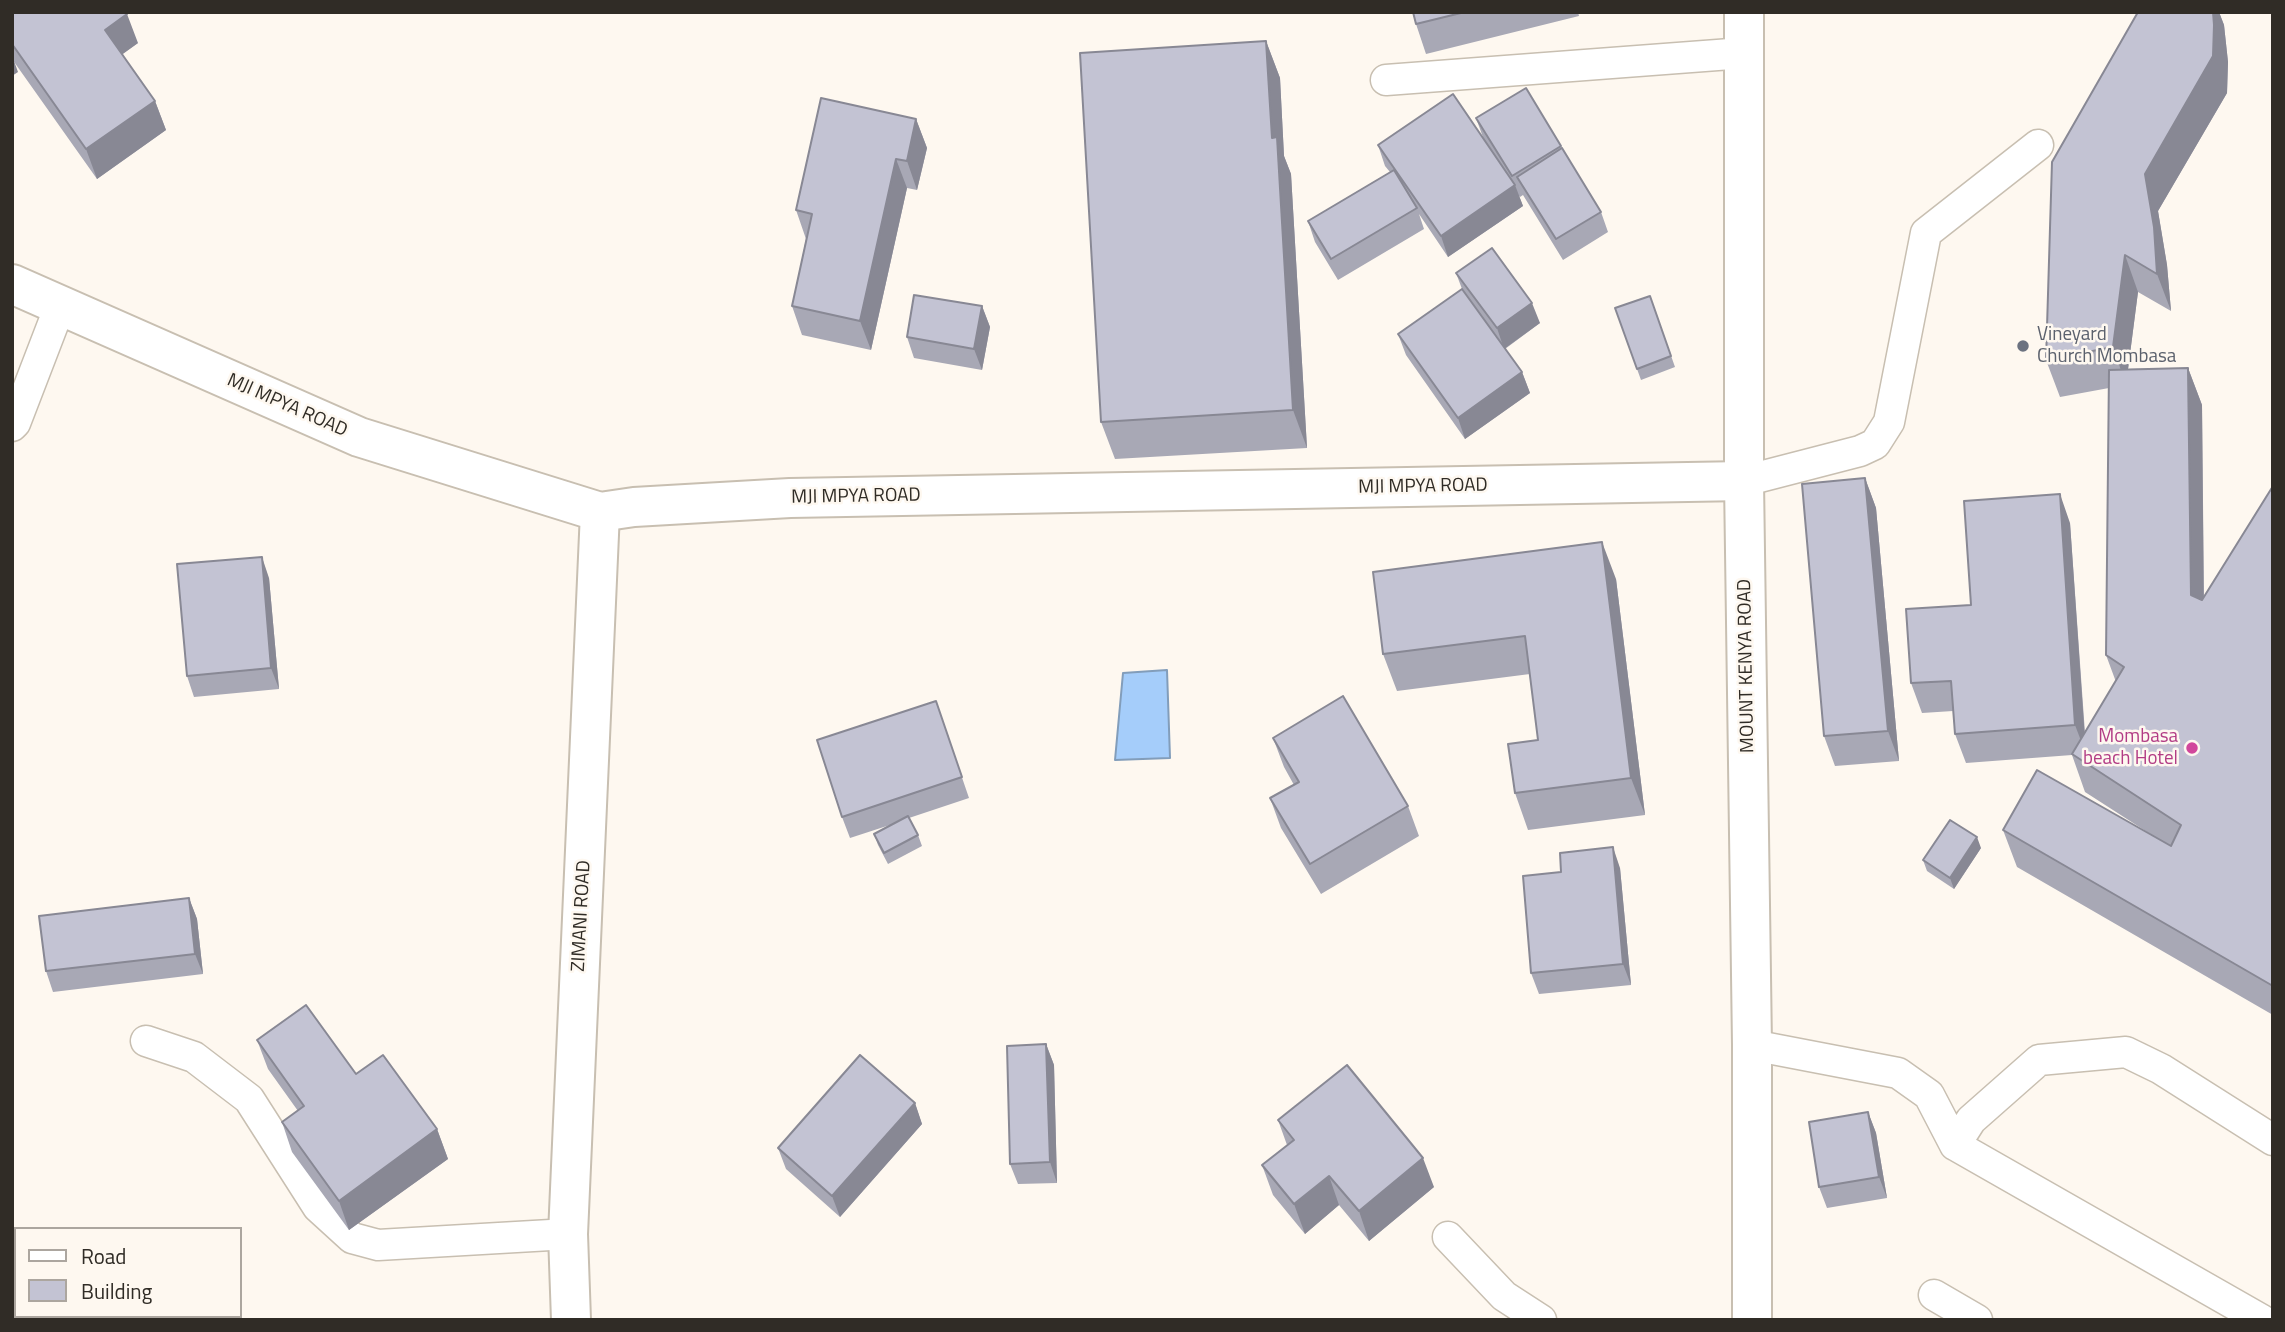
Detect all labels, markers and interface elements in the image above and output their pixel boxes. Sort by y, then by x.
place label: Vineyard Church Mombasa [2037,324,2176,368]
marker: Vineyard Church Mombasa [2015,338,2031,354]
street label: MJI MPYA ROAD [223,369,351,443]
street label: MJI MPYA ROAD [1358,474,1488,500]
street label: MJI MPYA ROAD [791,484,921,510]
street label: MOUNT KENYA ROAD [1734,579,1760,753]
place label: Mombasa beach Hotel [2083,726,2178,770]
marker: Mombasa beach Hotel [2184,740,2200,756]
street label: ZIMANI ROAD [568,860,596,972]
legend [14,1227,242,1318]
text: Road [81,1240,126,1272]
text: Building [81,1275,152,1307]

